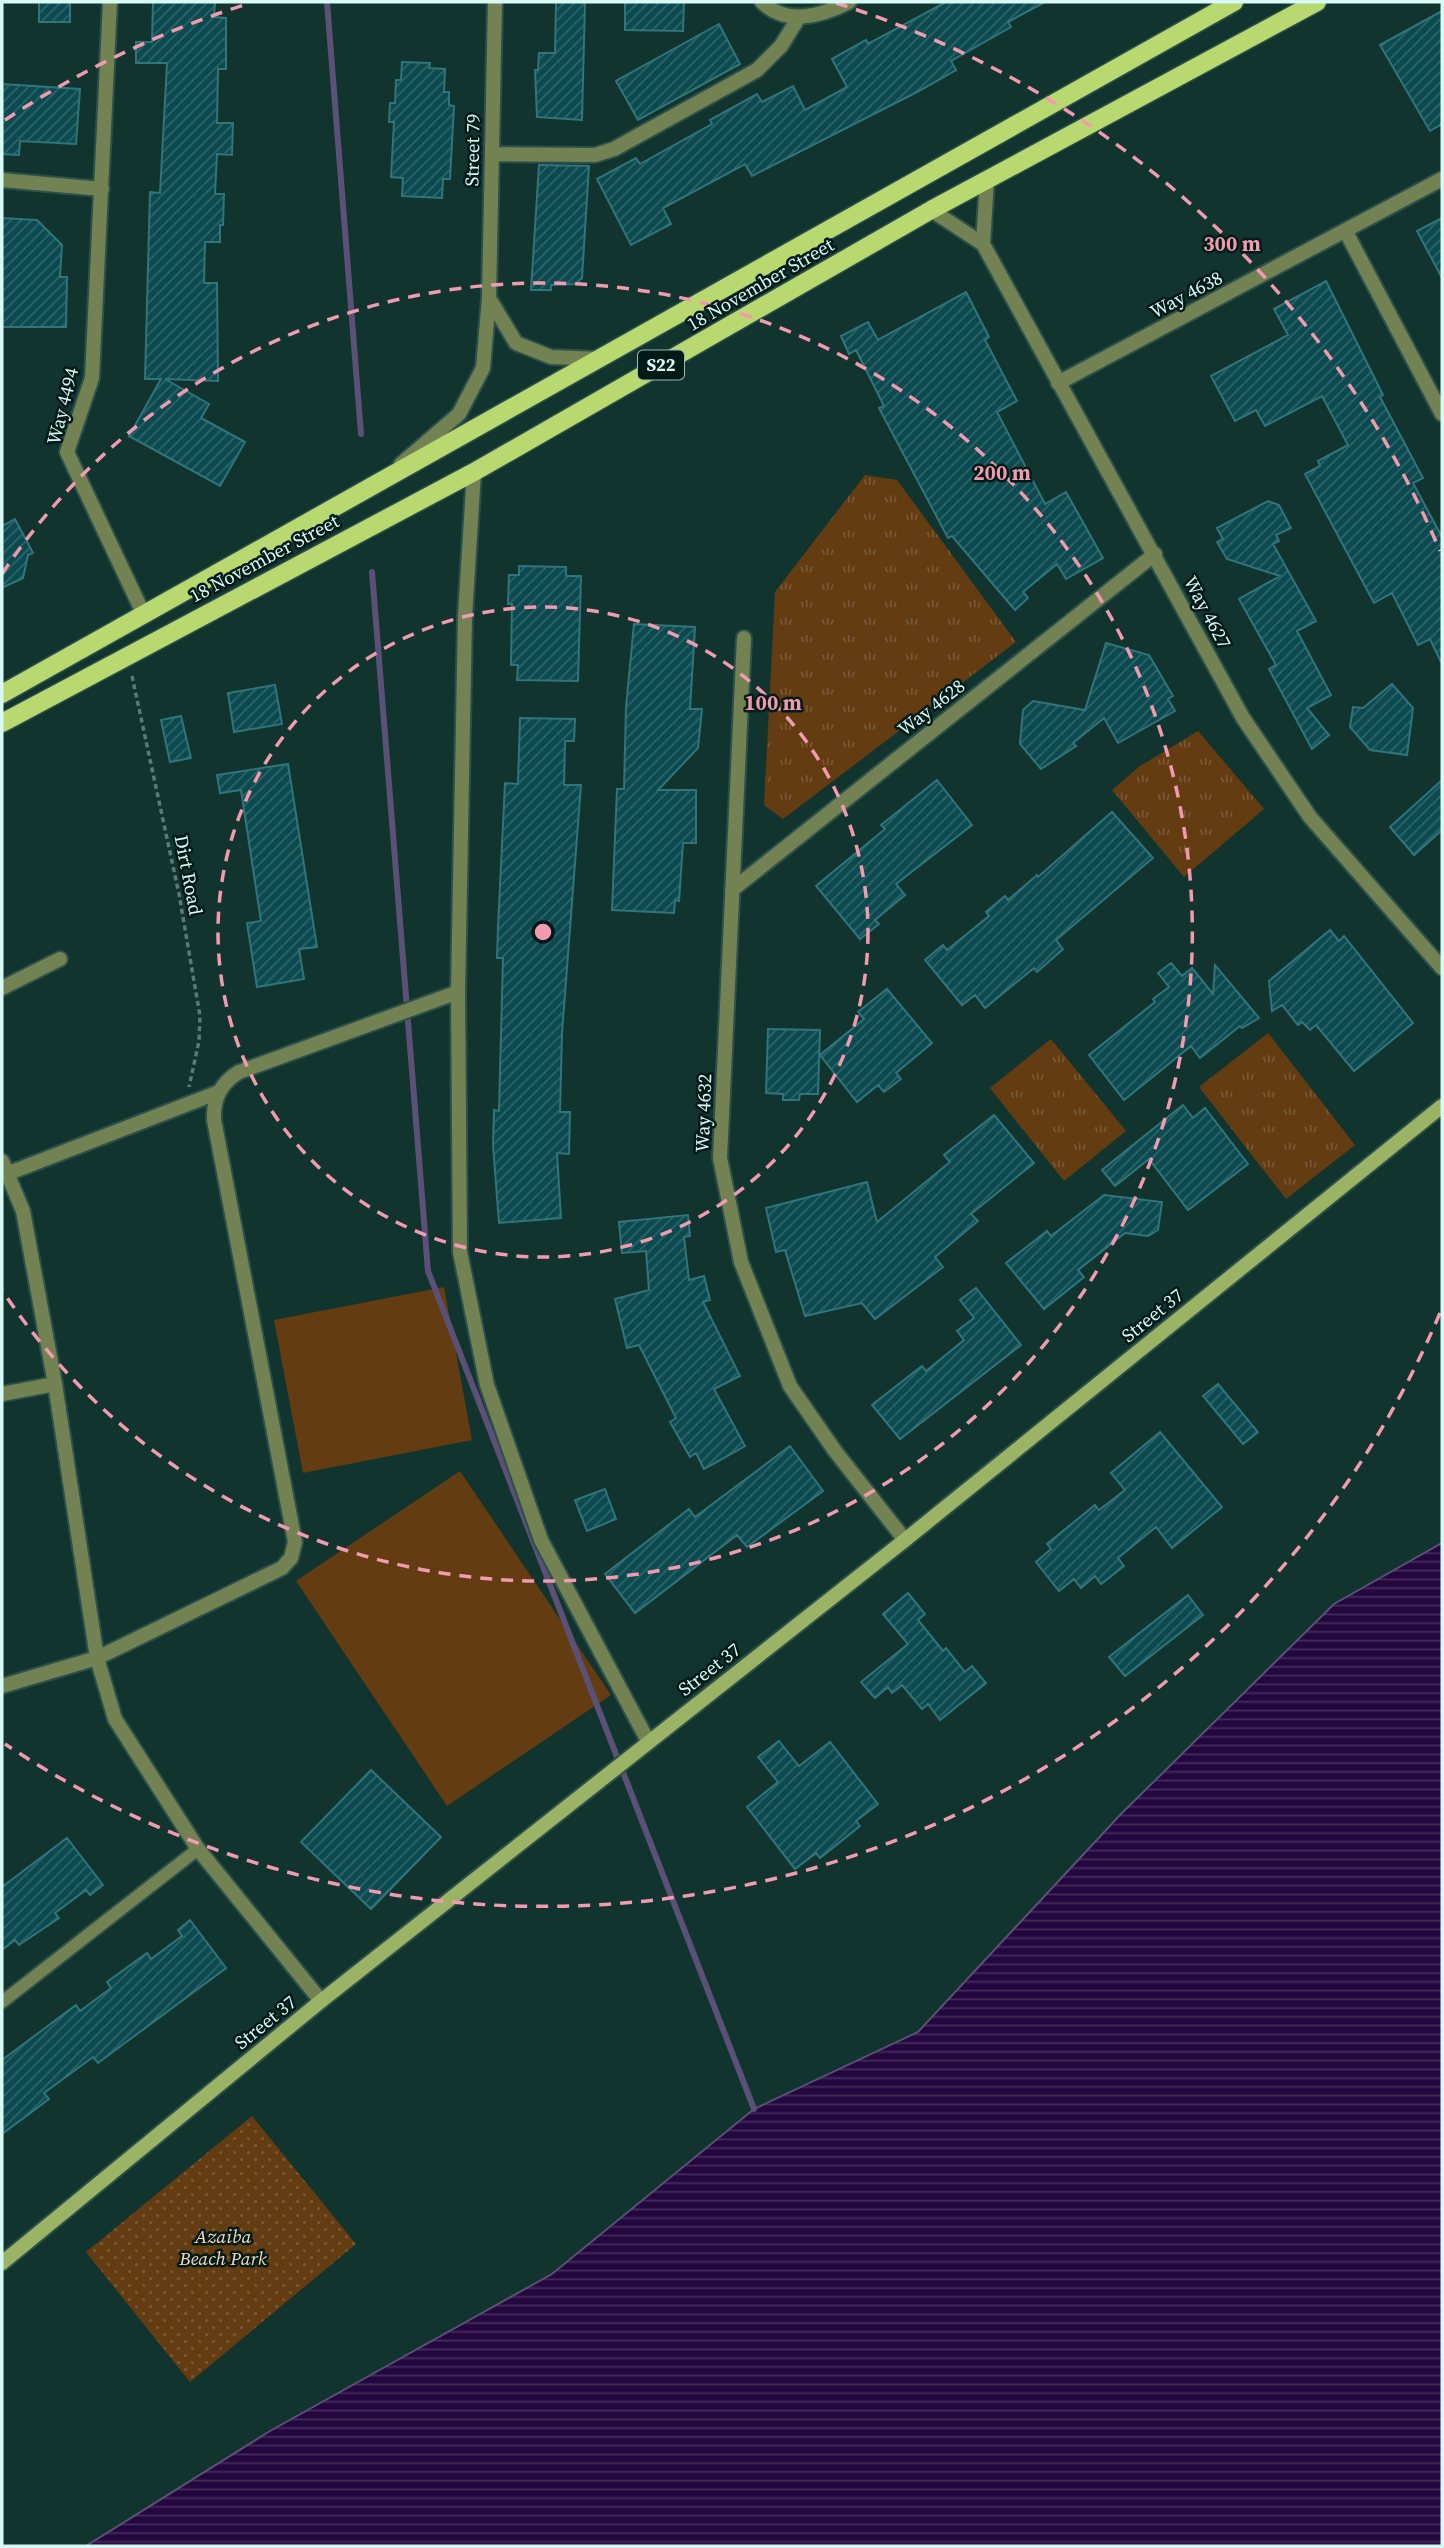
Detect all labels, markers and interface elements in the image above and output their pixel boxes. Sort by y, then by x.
street label: Street 79 [458,114,486,186]
text: 300 m [1203,229,1261,258]
street label: 18 November Street [682,231,839,337]
street label: Way 4638 [1145,264,1227,324]
road number: S22 [638,351,684,380]
street label: Way 4494 [40,364,84,447]
text: 200 m [973,458,1031,487]
street label: 18 November Street [185,507,344,608]
street label: Way 4627 [1178,571,1238,653]
street label: Way 4628 [892,673,970,741]
text: 100 m [744,688,802,717]
street label: Dirt Road [168,833,210,918]
centre of rings [531,920,555,944]
street label: Way 4632 [689,1073,717,1153]
street label: Street 37 [1116,1282,1188,1348]
street label: Street 37 [672,1636,746,1702]
street label: Street 37 [229,1989,301,2055]
park label: Azaiba Beach Park [178,2223,267,2271]

